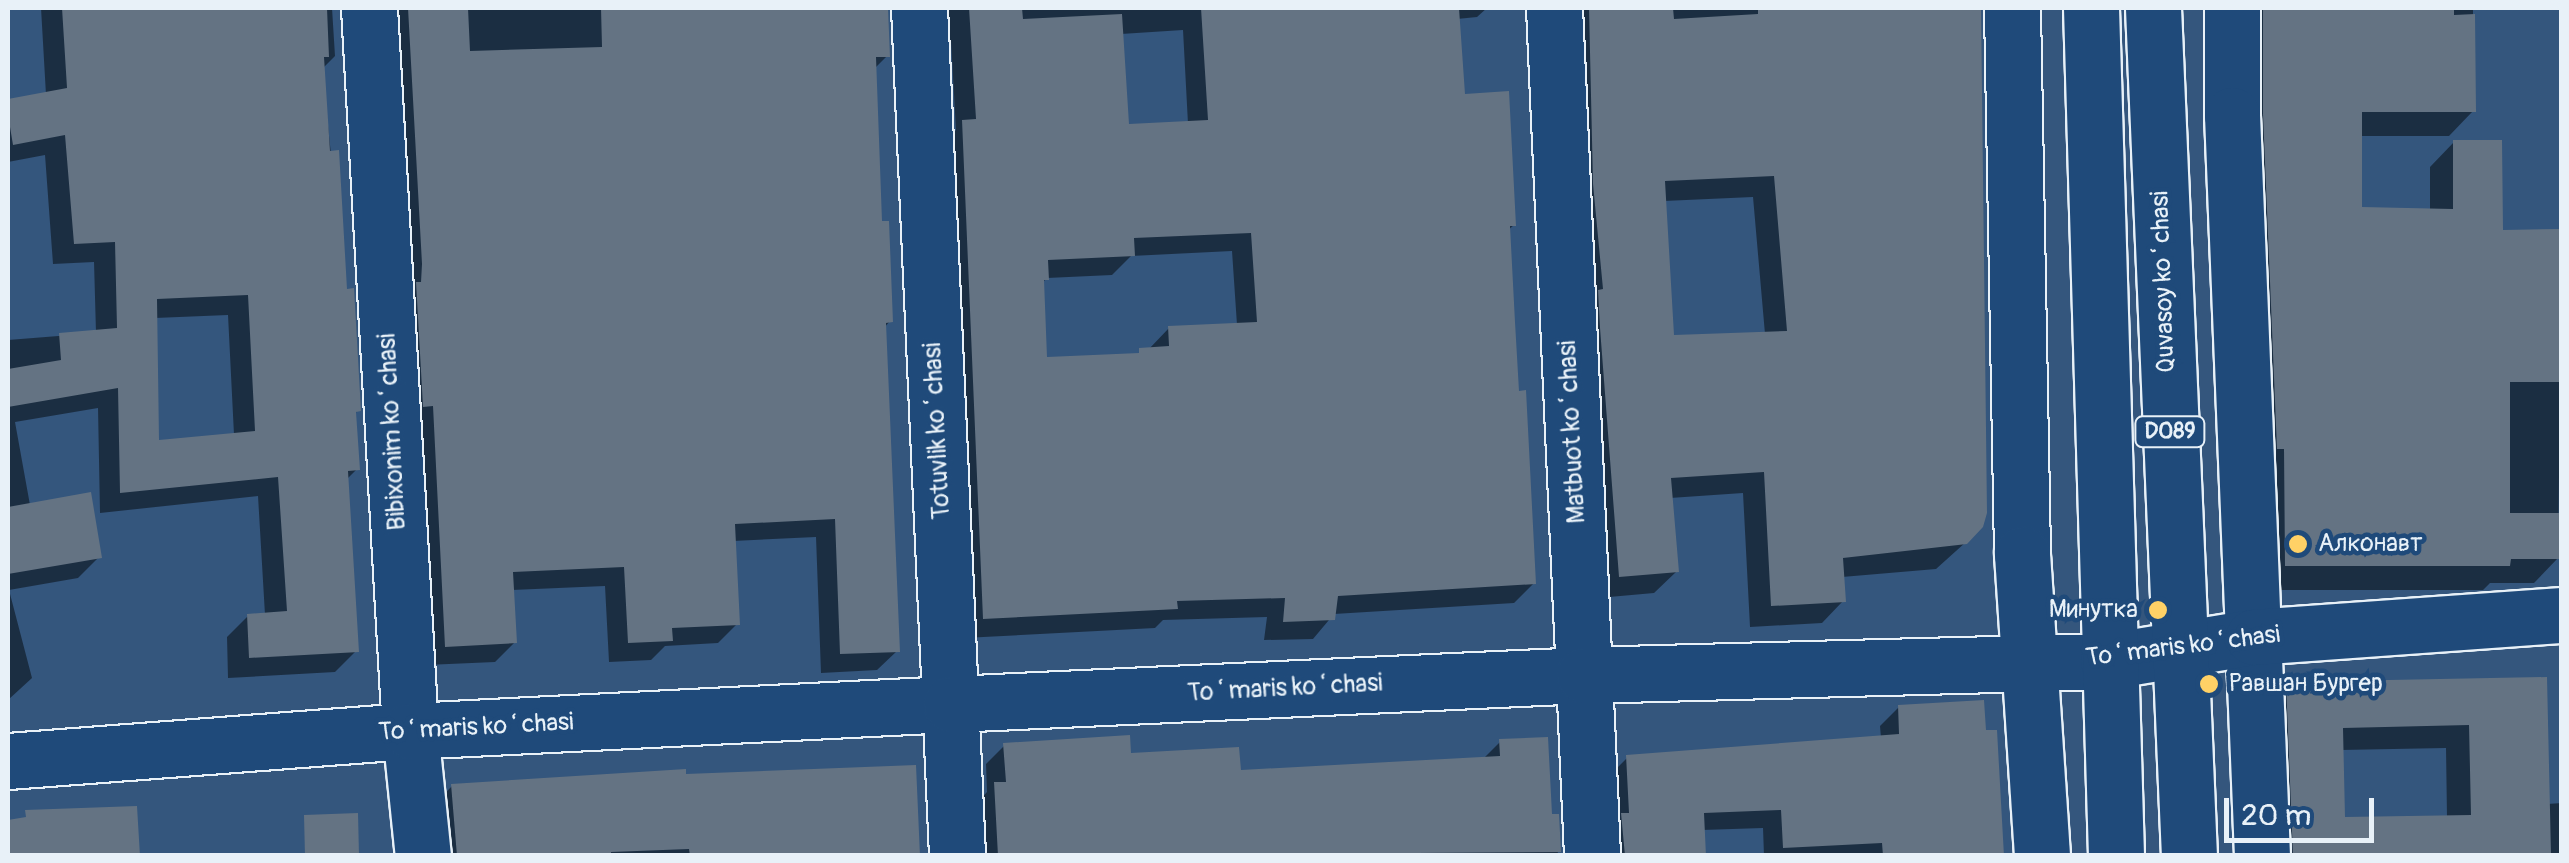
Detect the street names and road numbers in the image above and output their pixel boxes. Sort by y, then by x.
street label: Quvasoy koʻchasi [2146,191,2182,373]
street label: Bibixonim koʻchasi [373,333,413,531]
street label: Matbuot koʻchasi [1553,340,1593,524]
street label: Totuvlik koʻchasi [918,342,958,520]
road number: D089 [2132,415,2208,449]
street label: Toʻmaris koʻchasi [2084,620,2282,674]
street label: Toʻmaris koʻchasi [1187,669,1383,709]
street label: Toʻmaris koʻchasi [378,708,574,748]

